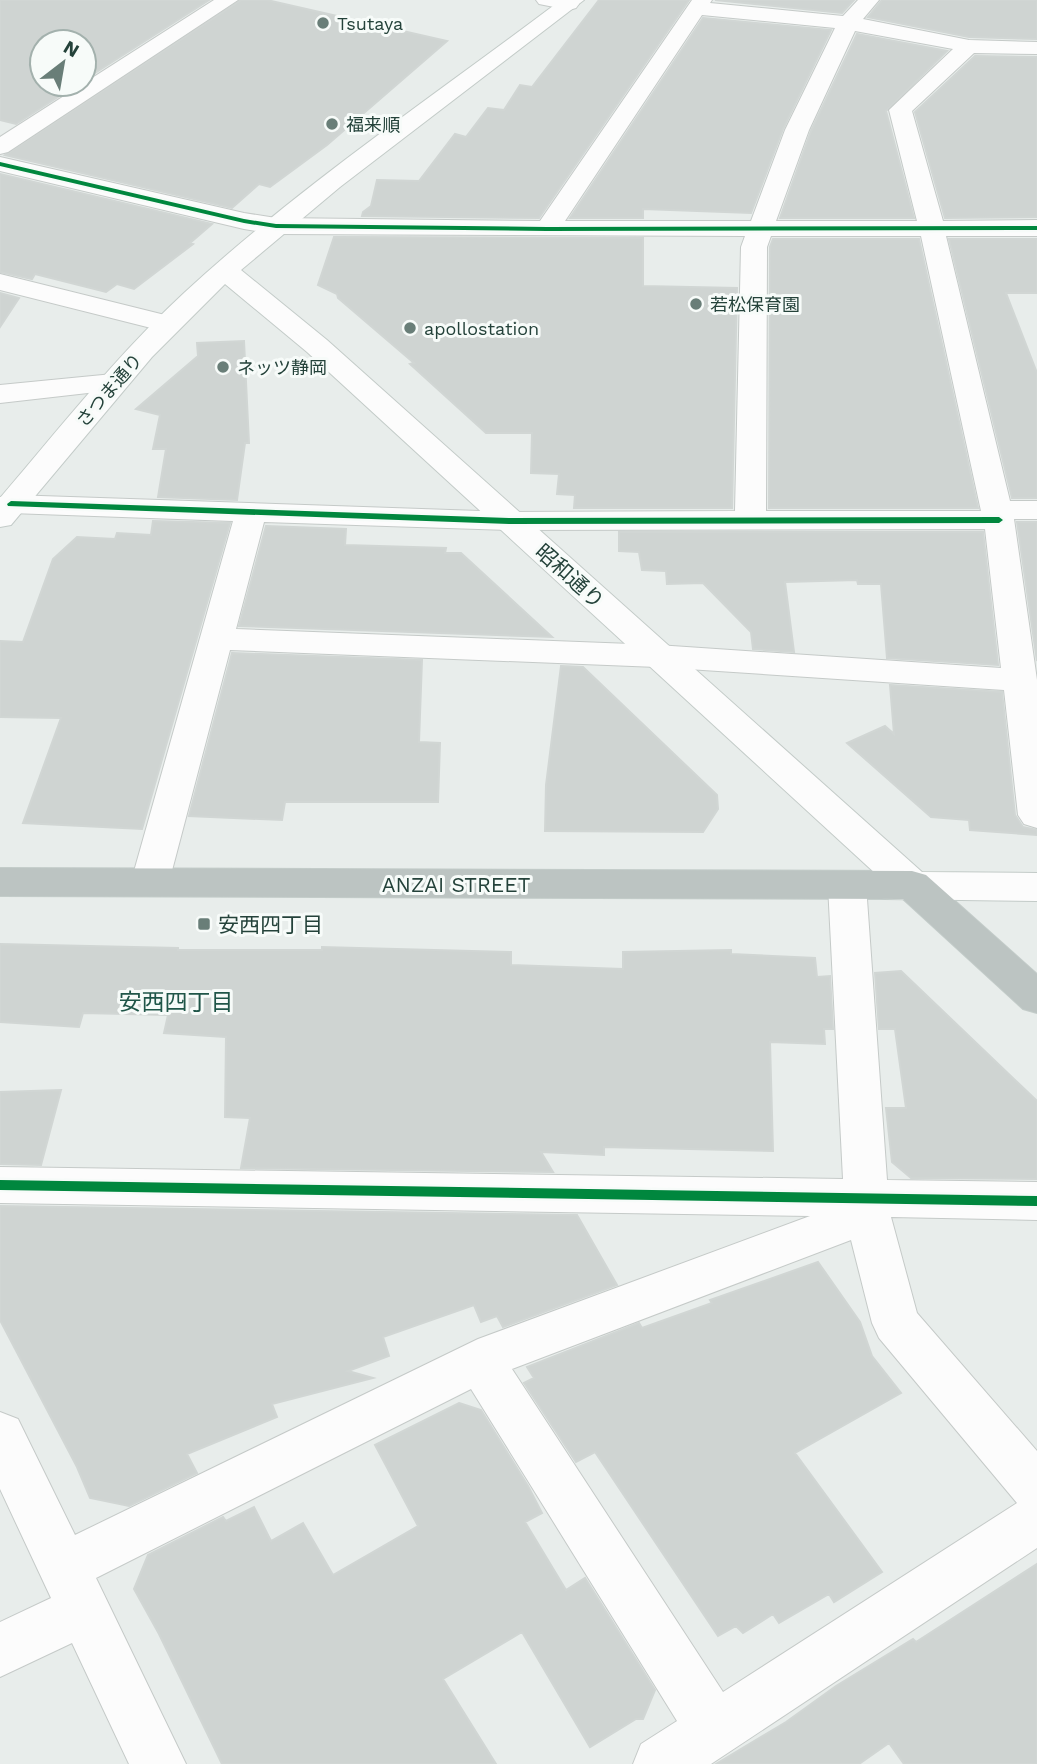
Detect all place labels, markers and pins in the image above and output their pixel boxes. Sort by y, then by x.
place label: Tsutaya [337,13,403,34]
marker: Tsutaya [315,15,331,31]
place label: 福来順 [346,114,400,135]
marker: 福来順 [324,116,340,132]
place label: 若松保育園 [710,294,800,315]
marker: 若松保育園 [688,296,704,312]
place label: apollostation [424,318,539,339]
marker: apollostation [402,320,418,336]
place label: ネッツ静岡 [237,357,327,378]
marker: ネッツ静岡 [215,359,231,375]
place label: 安西四丁目 [218,912,323,937]
marker: 安西四丁目 [196,916,212,932]

